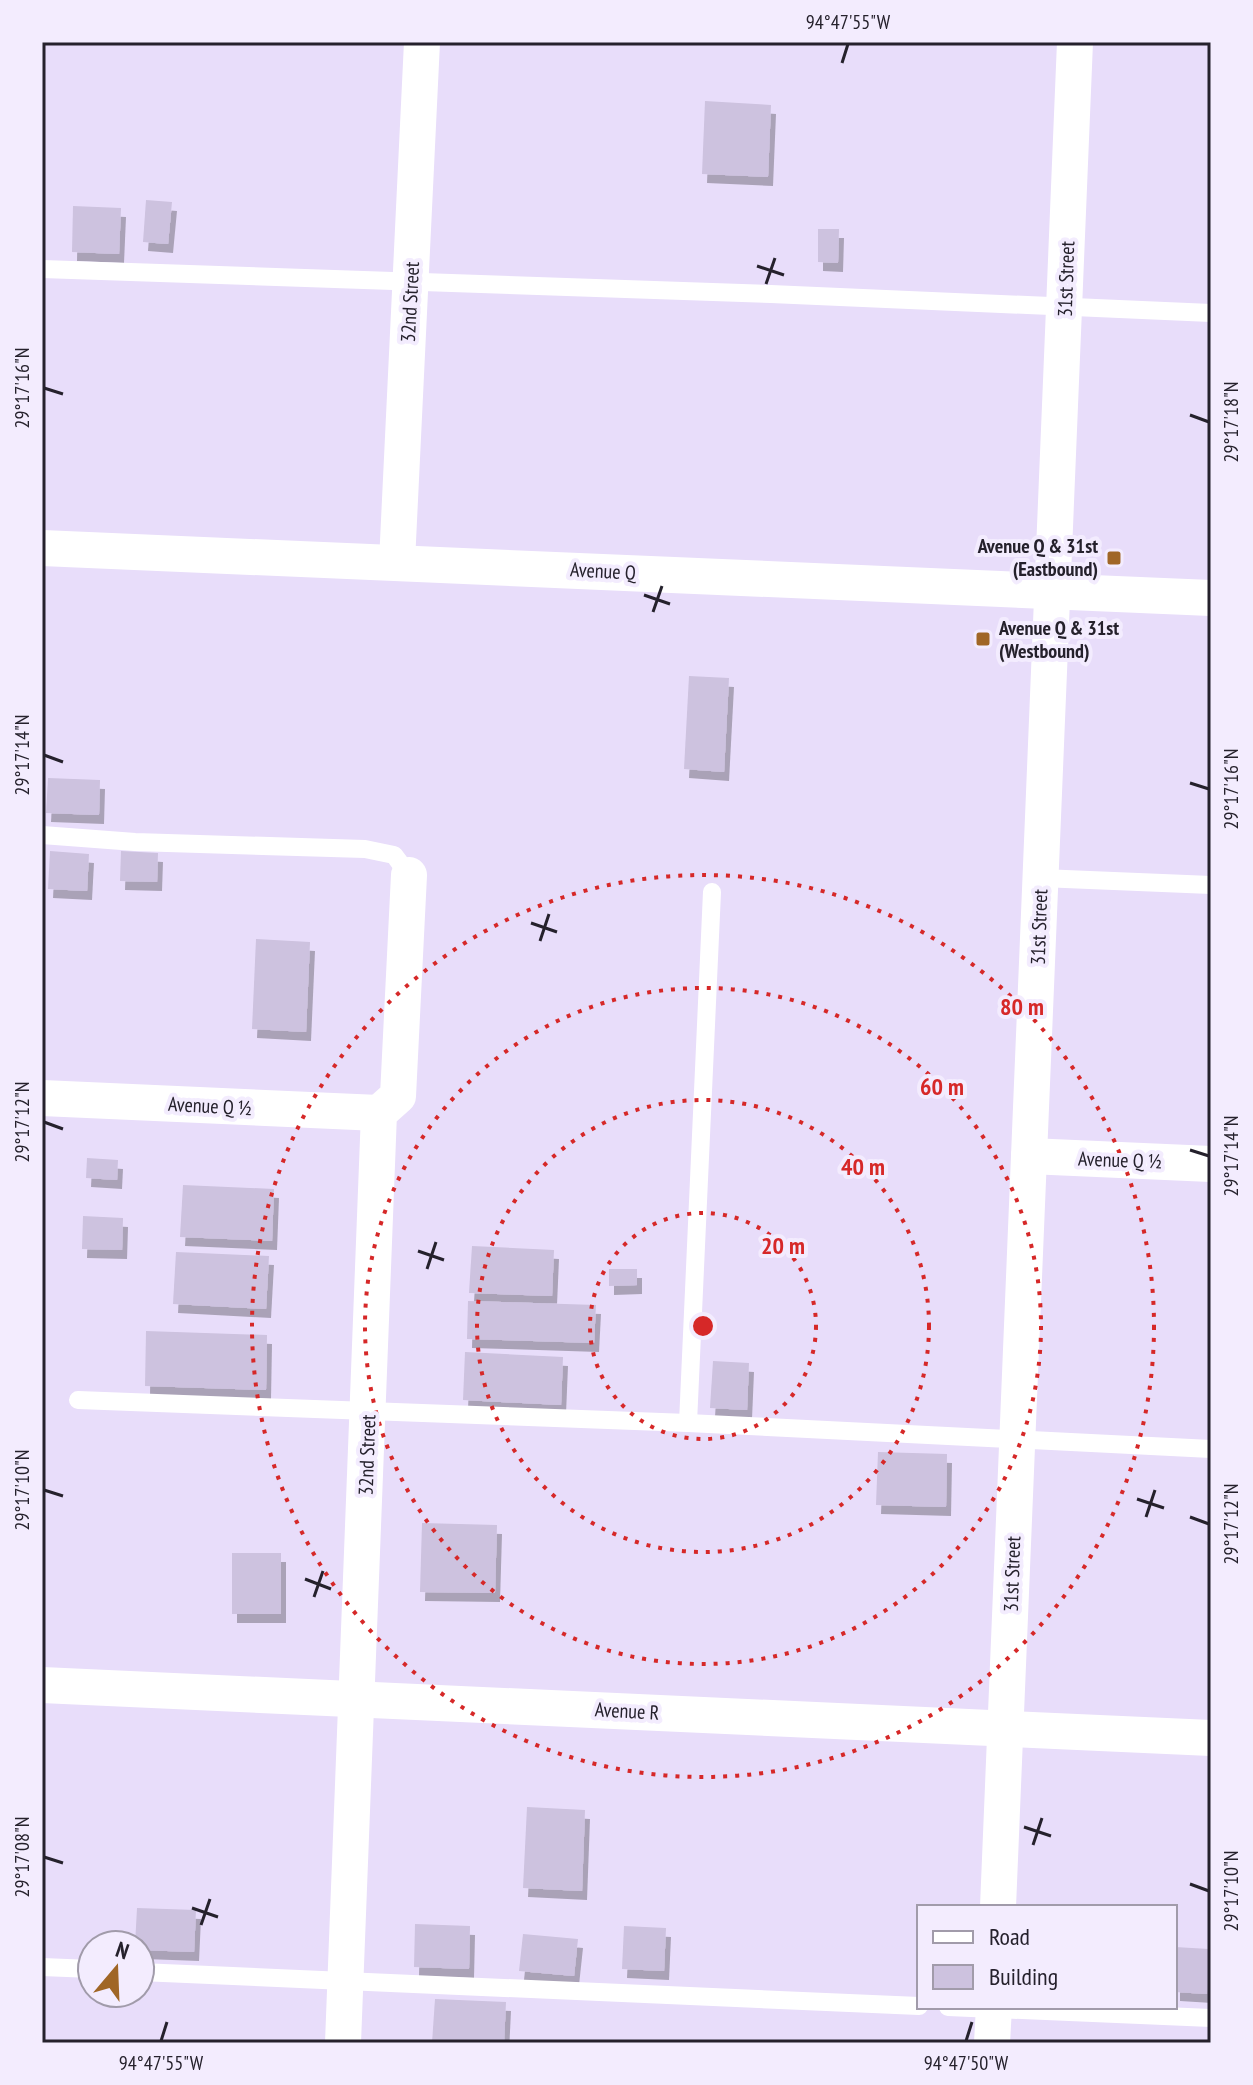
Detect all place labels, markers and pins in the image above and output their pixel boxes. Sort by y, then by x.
place label: Avenue Q & 31st (Eastbound) [977,533,1098,582]
marker: Avenue Q & 31st (Eastbound) [1105,549,1123,567]
place label: Avenue Q & 31st (Westbound) [998,615,1119,664]
marker: Avenue Q & 31st (Westbound) [974,630,992,648]
centre of rings [689,1312,717,1340]

